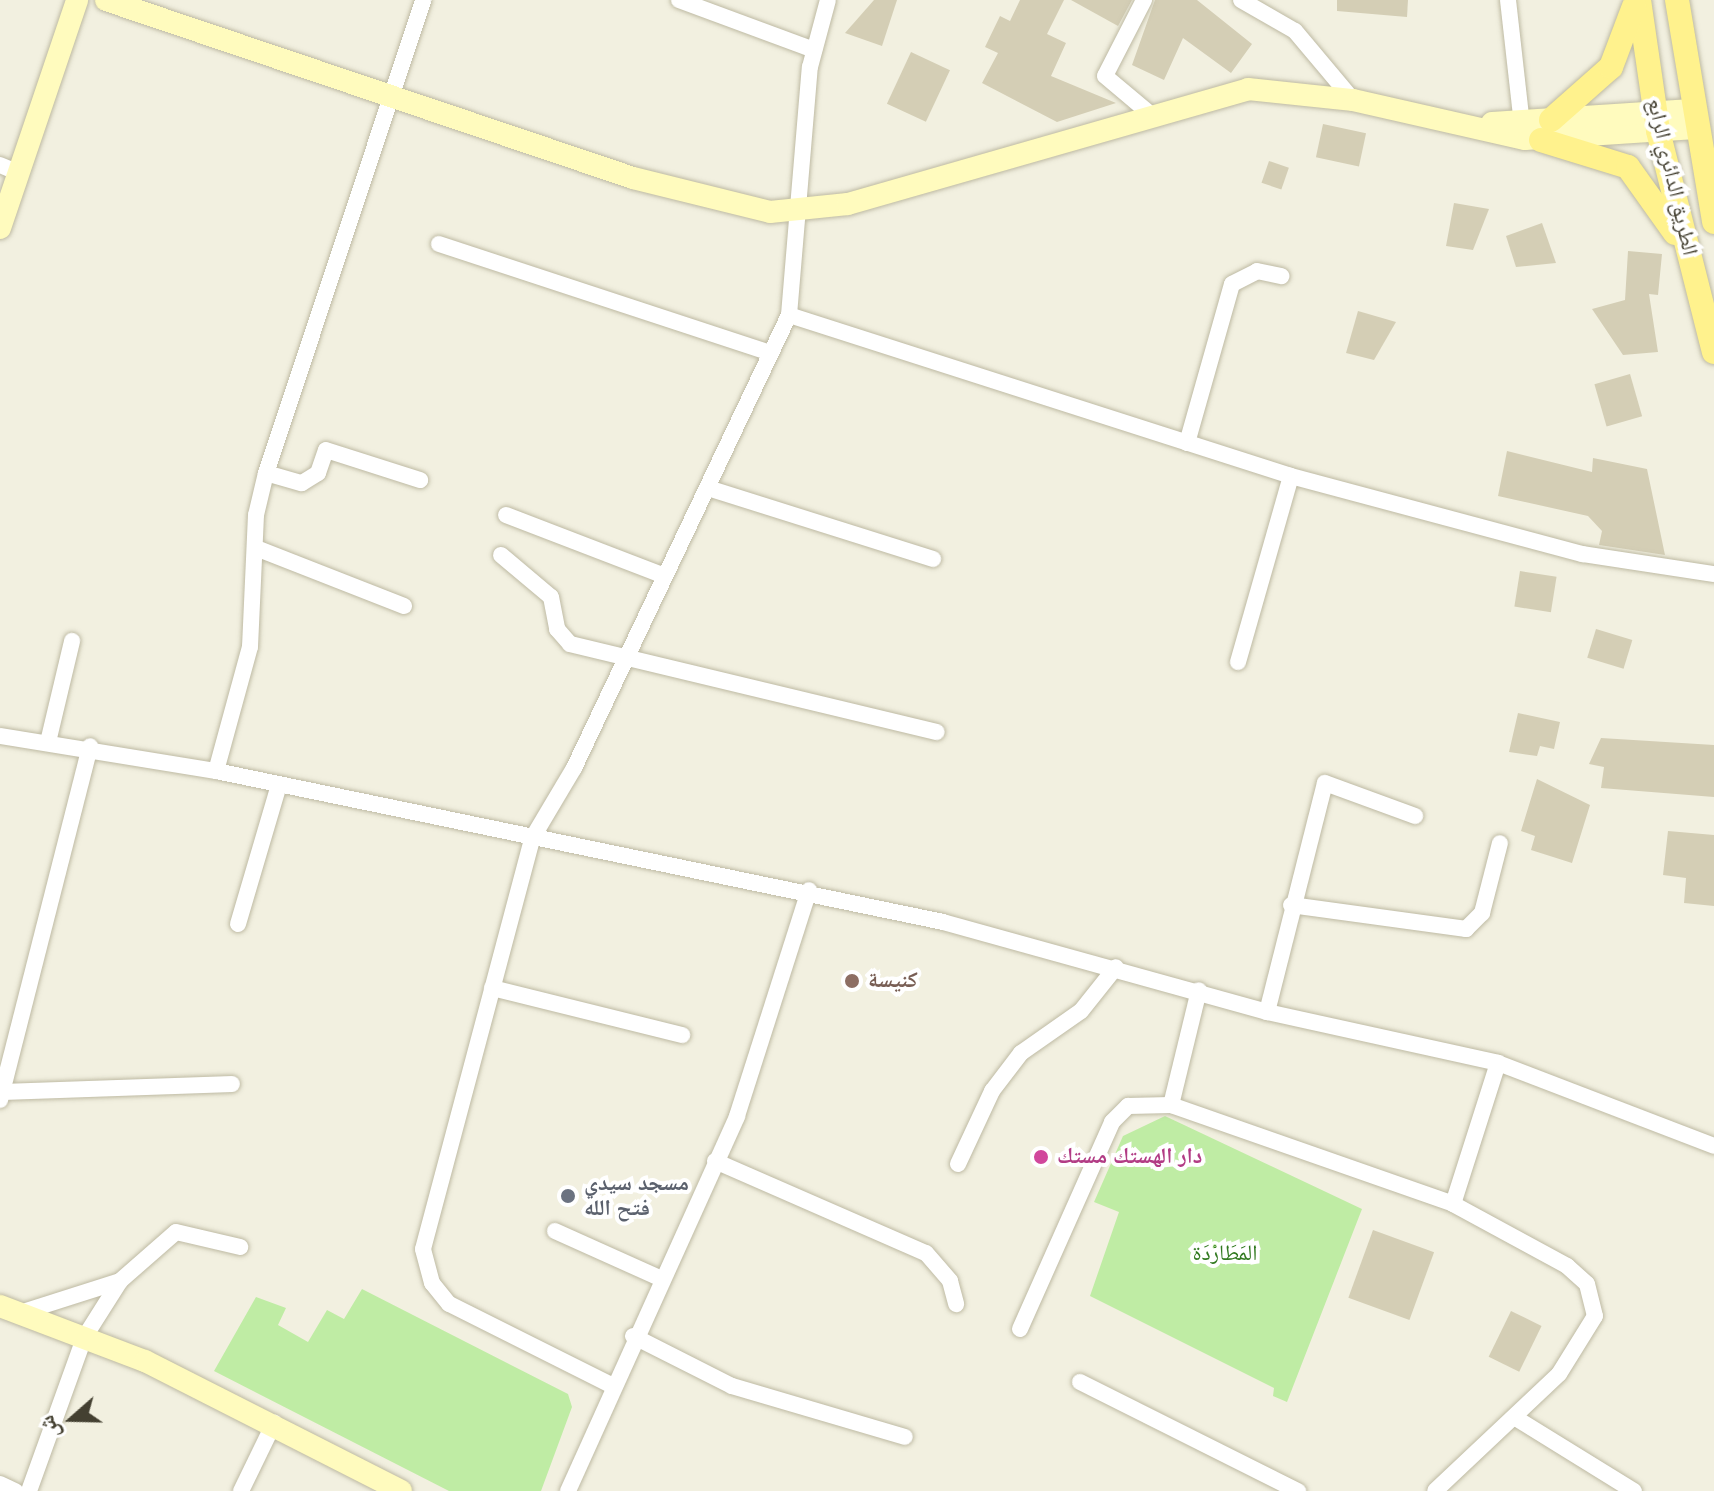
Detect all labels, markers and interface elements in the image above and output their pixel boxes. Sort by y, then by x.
street label: الطريق الدائري الرابع [1641,96,1703,258]
place label: كنيسة [868,968,918,994]
marker: كنيسة [843,972,861,990]
place label: دار الهستك مستك [1057,1144,1202,1170]
marker: دار الهستك مستك [1032,1148,1050,1166]
place label: مسجد سيدي فتح الله [584,1170,689,1222]
marker: مسجد سيدي فتح الله [559,1187,577,1205]
park label: المَطَارْدَة [1193,1241,1257,1267]
north arrow [32,1379,112,1459]
text: ش [31,1411,68,1443]

